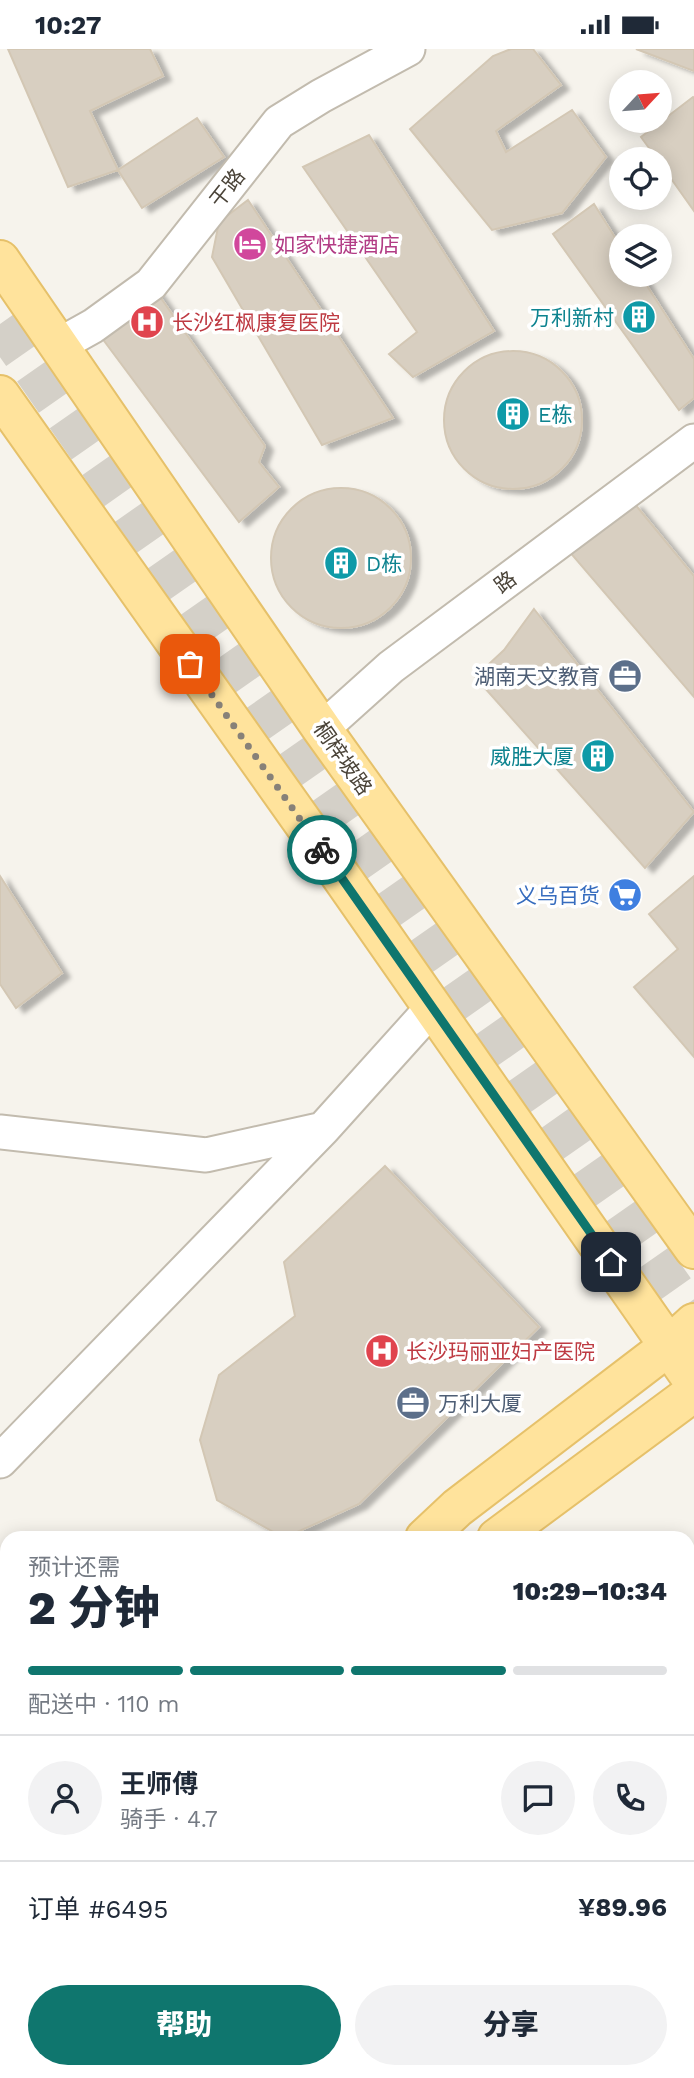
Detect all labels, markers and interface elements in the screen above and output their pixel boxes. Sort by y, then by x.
text: 10:27 [35,10,102,40]
north arrow [609,70,672,133]
map controls [609,70,672,287]
button: locate [609,147,672,210]
street label: 干路 [204,164,250,212]
button: layers [609,224,672,287]
hotel icon: 如家快捷酒店 [231,225,269,263]
place label: 如家快捷酒店 [274,232,400,257]
building icon: 万利新村 [620,298,658,336]
hospital icon: 长沙红枫康复医院 [128,303,166,341]
place label: 万利新村 [530,305,614,330]
place label: 长沙红枫康复医院 [172,310,340,335]
building icon: E栋 [494,395,532,433]
place label: E栋 [538,402,572,427]
building icon: D栋 [322,544,360,582]
place label: D栋 [366,551,402,576]
street label: 路 [489,566,521,598]
pin [160,634,220,694]
icon: bag [171,645,209,683]
office icon: 湖南天文教育 [606,657,644,695]
place label: 湖南天文教育 [474,664,600,689]
street label: 桐梓坡路 [309,716,377,800]
building icon: 威胜大厦 [579,737,617,775]
place label: 威胜大厦 [490,744,574,769]
courier [287,815,357,885]
icon: bike [303,831,341,869]
supermarket icon: 义乌百货 [606,876,644,914]
place label: 义乌百货 [516,883,600,908]
pin [581,1232,641,1292]
icon: home [592,1243,630,1281]
hospital icon: 长沙玛丽亚妇产医院 [363,1332,401,1370]
place label: 长沙玛丽亚妇产医院 [406,1339,595,1364]
office icon: 万利大厦 [394,1384,432,1422]
place label: 万利大厦 [438,1391,522,1416]
text: 预计还需 [28,1554,120,1581]
text: 10:29–10:34 [513,1576,667,1606]
text: 2 分钟 [28,1581,160,1635]
text: 配送中 · 110 m [28,1691,179,1718]
button: person [28,1761,102,1835]
button: chat [501,1761,575,1835]
button: phone [593,1761,667,1835]
text: 王师傅 [120,1769,198,1799]
text: 骑手 · 4.7 [120,1806,218,1833]
text: ¥89.96 [578,1892,667,1922]
text: 订单 #6495 [28,1894,168,1924]
button: 帮助 [28,1985,341,2065]
button: 分享 [355,1985,667,2065]

